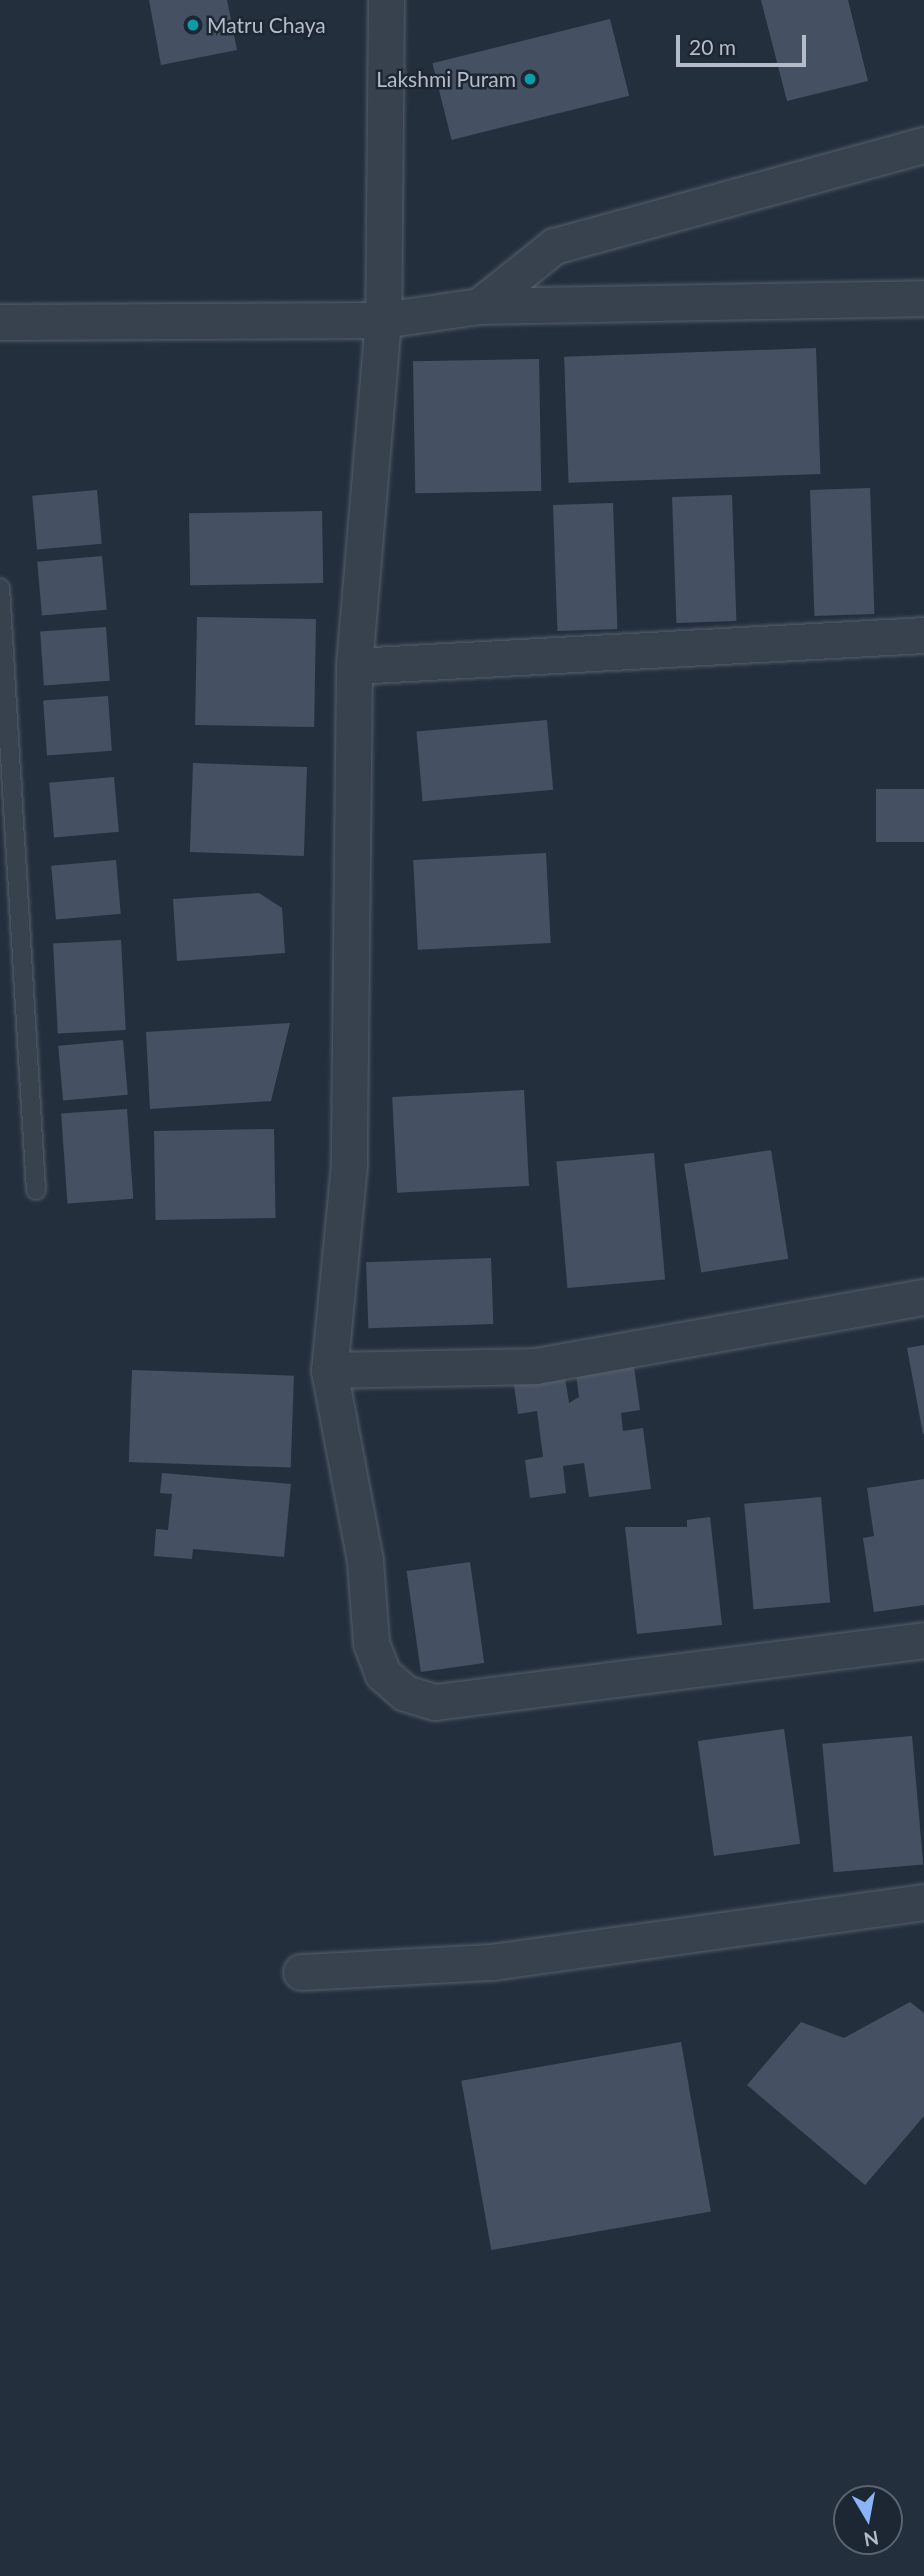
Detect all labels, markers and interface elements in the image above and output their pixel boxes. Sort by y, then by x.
place label: Matru Chaya [207,12,326,38]
marker: Matru Chaya [185,17,201,33]
scale bar [679,21,808,65]
text: 20 m [689,34,736,59]
place label: Lakshmi Puram [376,66,516,92]
marker: Lakshmi Puram [522,71,538,87]
north arrow [833,2485,903,2555]
text: N [862,2527,881,2552]

